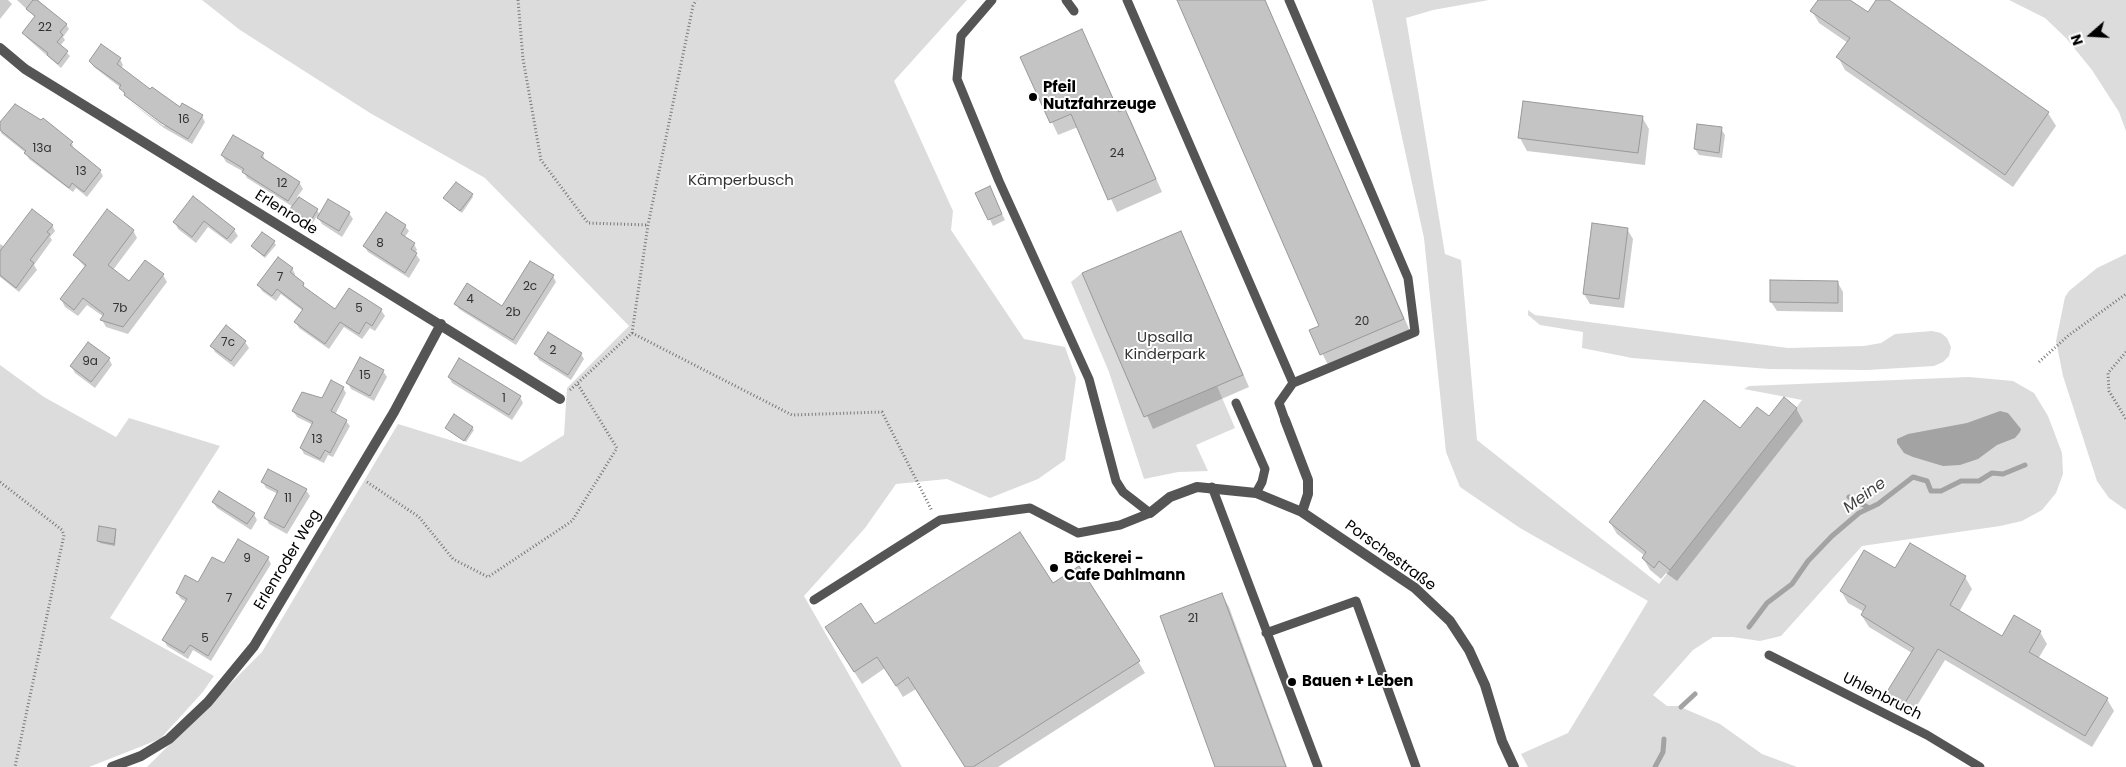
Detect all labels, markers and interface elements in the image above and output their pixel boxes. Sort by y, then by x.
north arrow [2066,10,2116,60]
house number: 22 [38,21,52,35]
text: N [2066,32,2088,48]
place label: Pfeil Nutzfahrzeuge [1043,79,1156,114]
marker: Pfeil Nutzfahrzeuge [1027,91,1039,103]
house number: 16 [178,113,190,127]
house number: 13a [32,142,52,156]
house number: 24 [1110,147,1124,161]
house number: 13 [76,165,86,179]
park label: Kämperbusch [688,172,794,190]
house number: 12 [277,177,287,191]
street label: Erlenrode [251,187,321,239]
house number: 8 [376,237,384,251]
house number: 7 [277,271,283,285]
house number: 2c [523,280,537,294]
house number: 4 [466,293,474,307]
house number: 7b [113,302,127,316]
house number: 5 [355,302,363,316]
house number: 2b [505,306,521,320]
house number: 20 [1355,315,1369,329]
park label: Upsalla Kinderpark [1125,329,1205,364]
house number: 7c [221,336,235,350]
house number: 2 [550,344,556,358]
house number: 9a [82,355,98,369]
house number: 15 [359,369,371,383]
house number: 1 [502,392,506,406]
house number: 13 [312,433,322,447]
water label: Meine [1840,474,1890,518]
house number: 11 [284,492,292,506]
street label: Erlenroder Weg [251,506,325,614]
street label: Porschestraße [1341,517,1439,595]
place label: Bäckerei - Cafe Dahlmann [1064,550,1185,585]
house number: 9 [243,552,251,566]
marker: Bäckerei - Cafe Dahlmann [1048,562,1060,574]
house number: 7 [226,592,232,606]
house number: 21 [1188,612,1198,626]
house number: 5 [201,632,209,646]
street label: Uhlenbruch [1839,669,1925,725]
place label: Bauen + Leben [1302,673,1413,691]
marker: Bauen + Leben [1286,676,1298,688]

